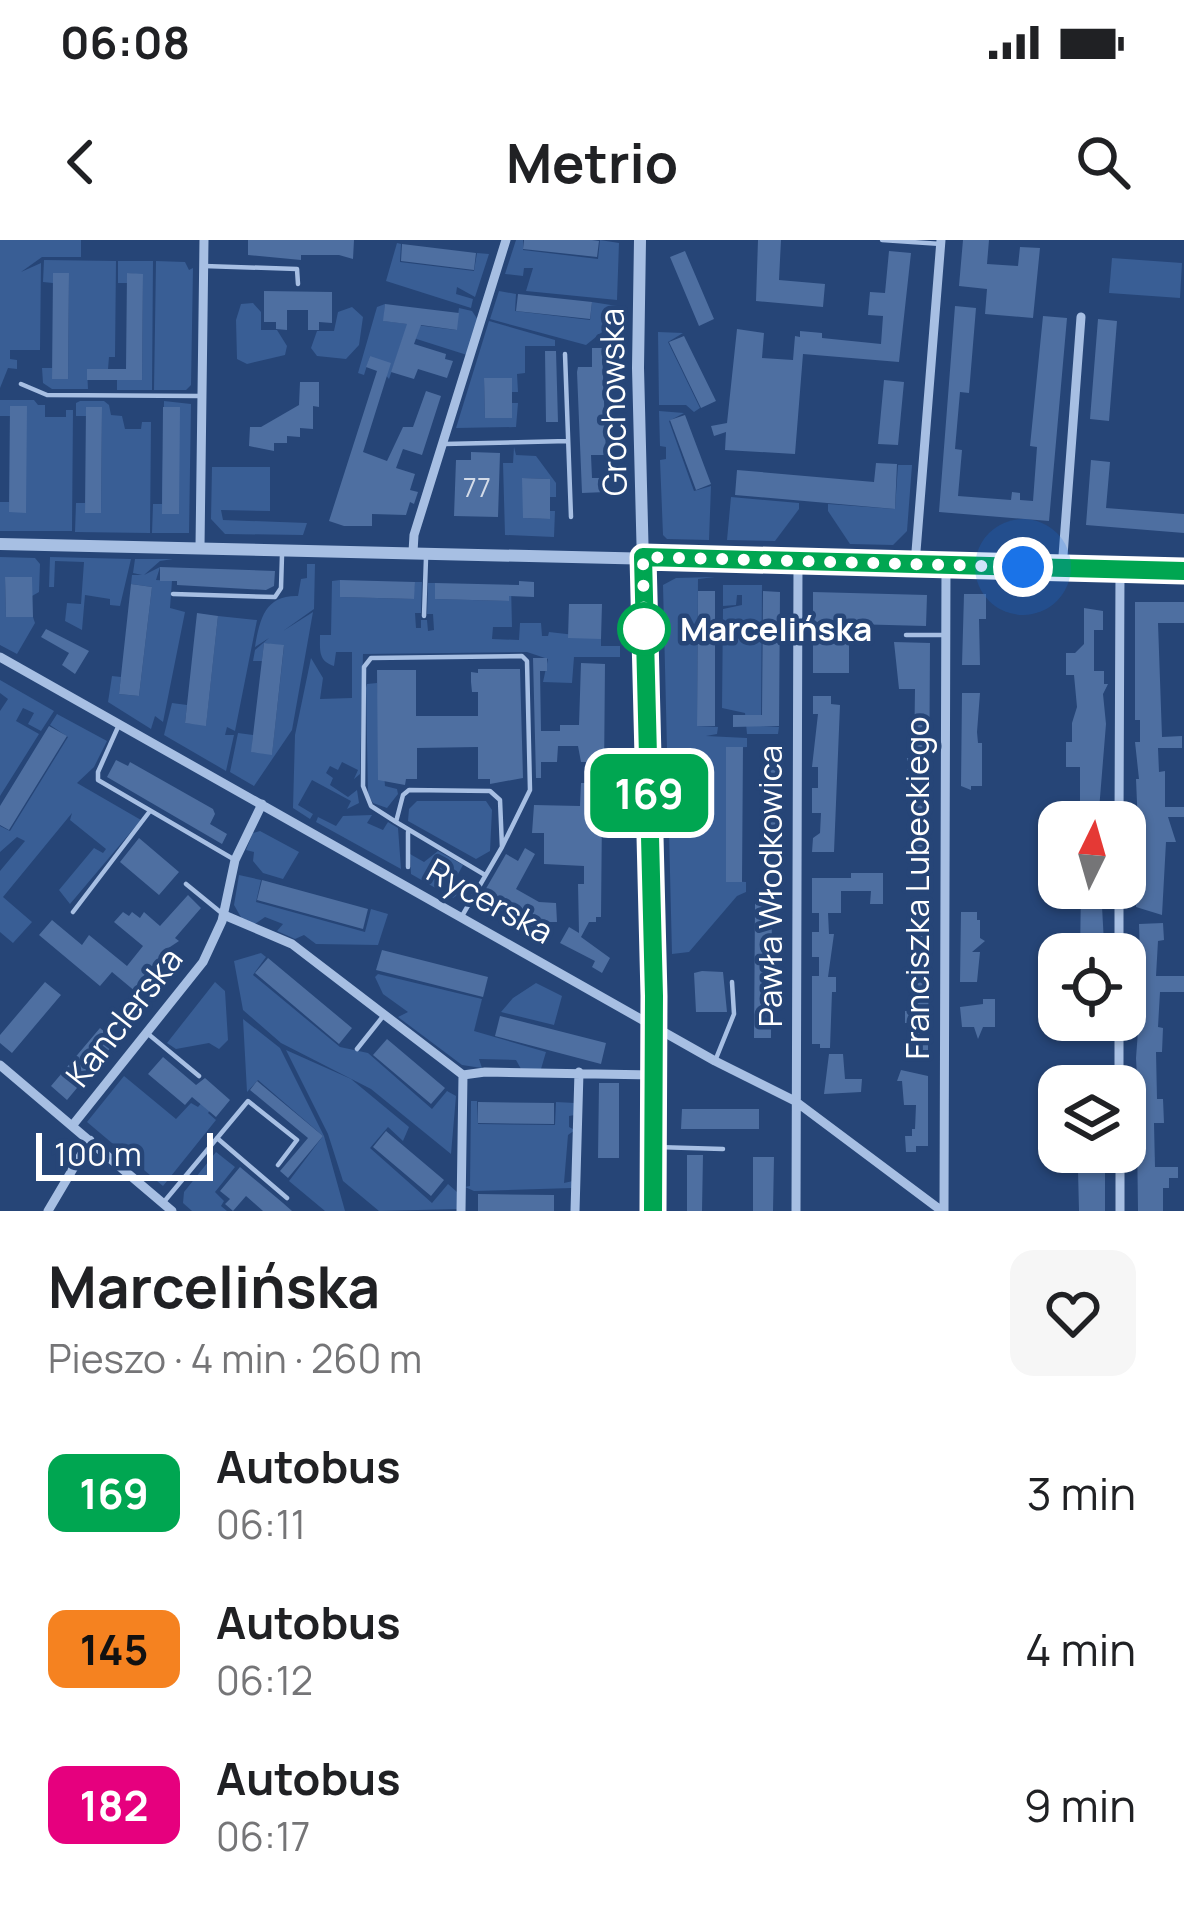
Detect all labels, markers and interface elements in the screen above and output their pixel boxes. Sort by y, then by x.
text: 06:08 [60,11,190,73]
text: Metrio [506,125,678,199]
icon: back [48,129,114,195]
icon: search [1070,129,1136,195]
street label: Grochowska [588,308,637,496]
house number: 77 [463,468,491,505]
your location [993,537,1053,597]
marker: Marcelińska [619,604,669,654]
place label: Marcelińska [680,606,872,651]
street label: Franciszka Lubeckiego [894,716,939,1060]
street label: Pawła Włodkowica [747,745,792,1027]
line badge: 169 [580,754,718,832]
text: 169 [614,764,684,822]
north arrow [1038,801,1146,909]
map controls [1038,801,1146,1173]
street label: Rycerska [419,847,561,954]
button: locate [1038,933,1146,1041]
street label: Kanclerska [55,938,192,1096]
button: layers [1038,1065,1146,1173]
scale bar [36,1127,213,1180]
text: 100 m [54,1131,142,1176]
text: Marcelińska [48,1247,380,1325]
button: heart [1010,1250,1136,1376]
text: Pieszo · 4 min · 260 m [48,1331,422,1385]
text: Autobus [216,1435,401,1497]
text: 3 min [1027,1462,1136,1524]
text: 169 [79,1464,149,1522]
text: 06:11 [216,1497,306,1551]
text: Autobus [216,1591,401,1653]
text: 4 min [1025,1618,1136,1680]
text: 145 [80,1620,148,1678]
text: 06:12 [216,1653,313,1707]
text: Autobus [216,1747,401,1809]
text: 9 min [1024,1774,1136,1836]
text: 182 [79,1776,149,1834]
text: 06:17 [216,1809,310,1863]

